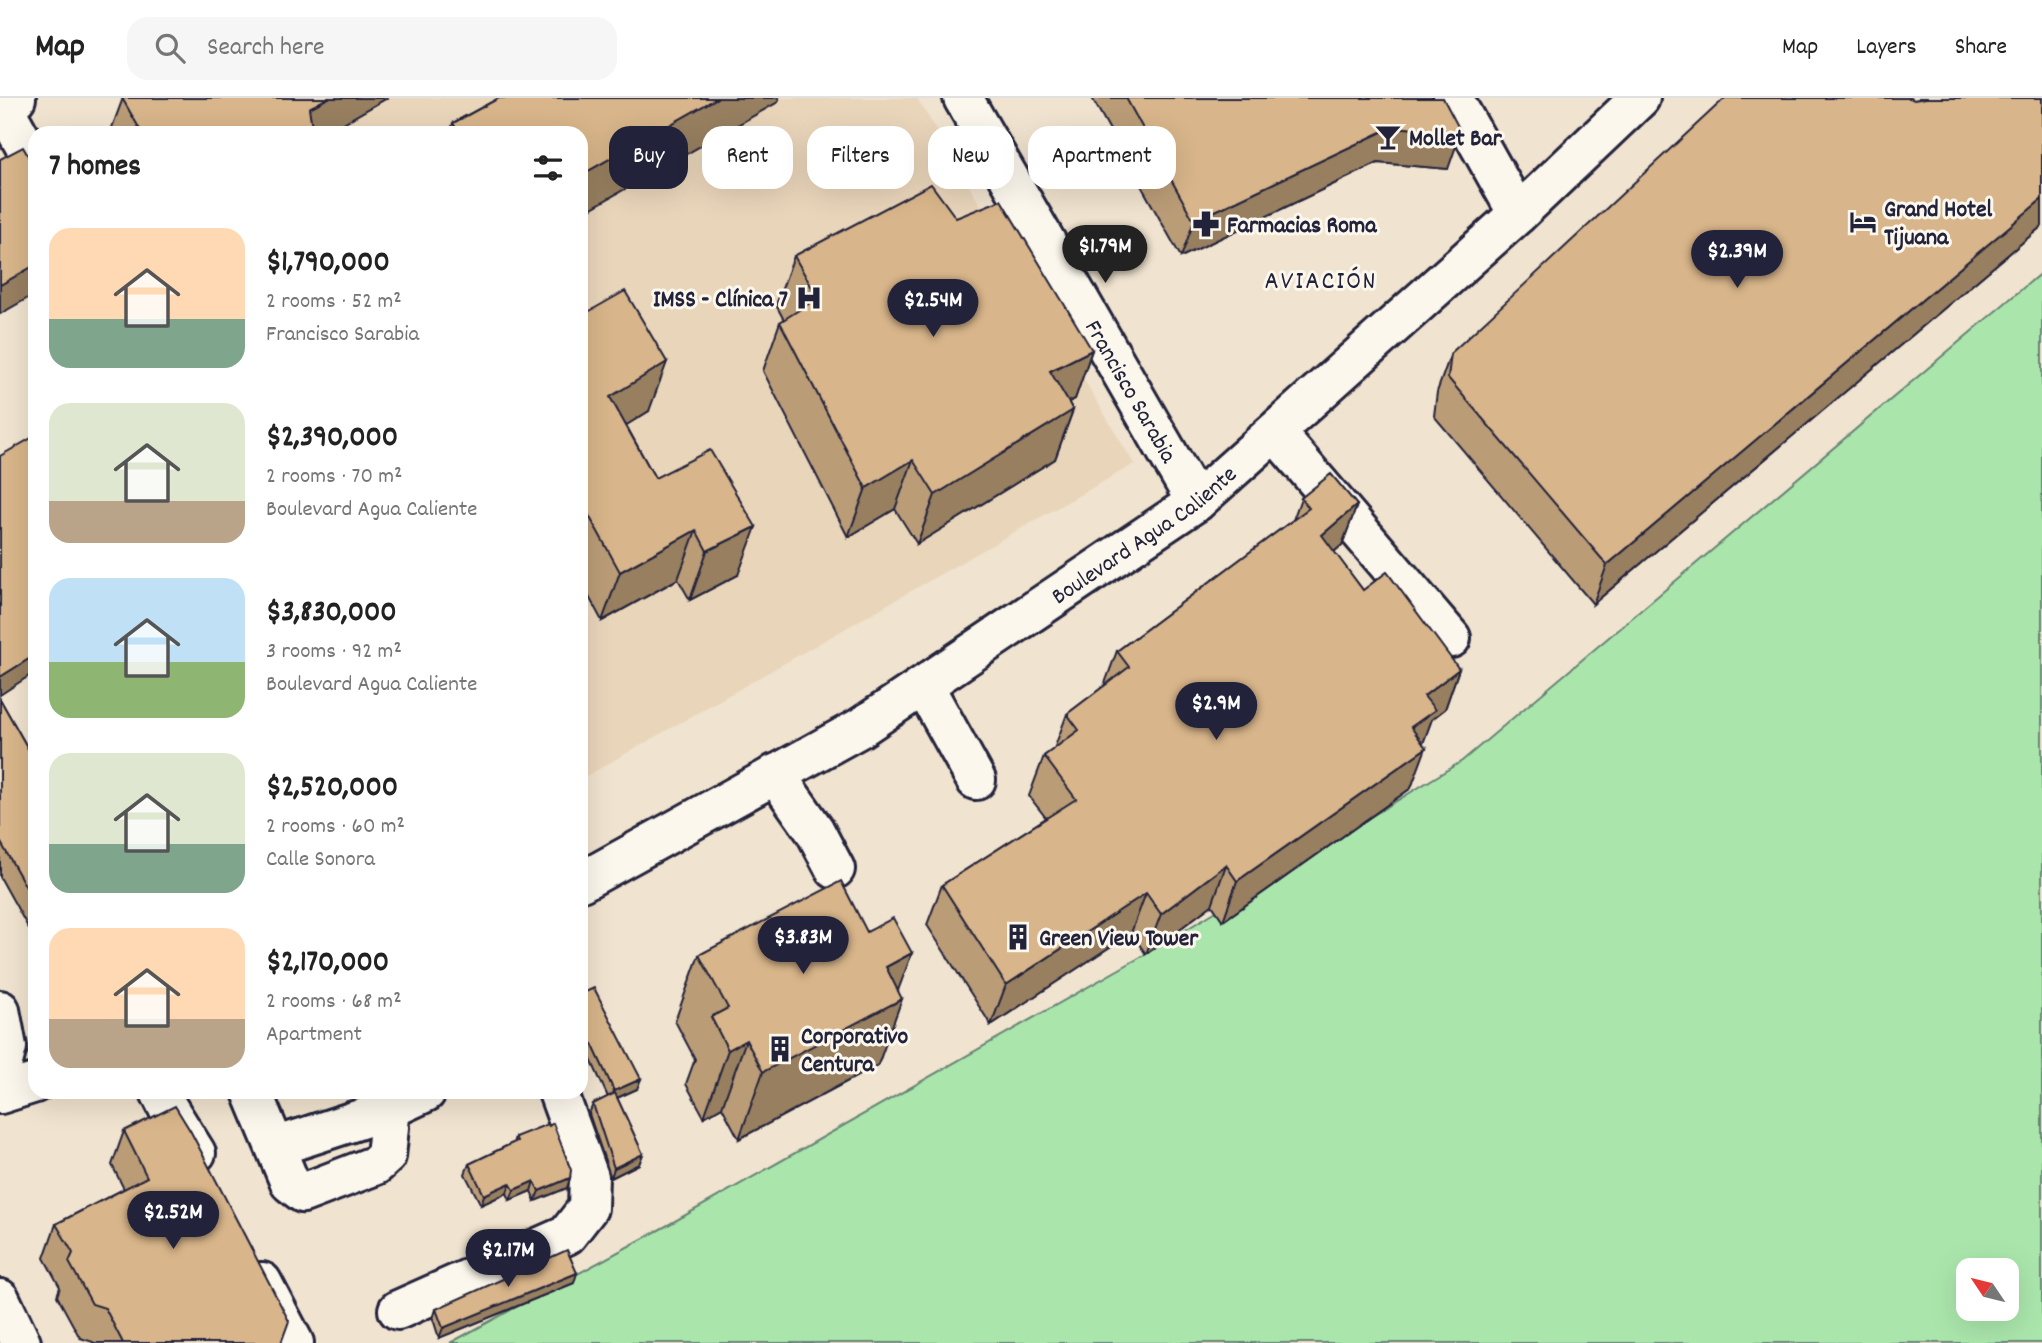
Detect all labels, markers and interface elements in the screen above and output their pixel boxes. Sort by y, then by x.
search box [127,17,617,80]
text: Map [35,25,85,72]
icon: search [151,29,189,67]
text: Search here [207,30,325,67]
text: Map [1782,31,1818,65]
text: Layers [1856,31,1917,65]
text: Share [1955,31,2007,65]
bar icon: Mollet Bar [1373,122,1403,152]
place label: Mollet Bar [1409,123,1503,157]
chip: Buy [609,126,688,189]
chip: Rent [702,126,793,189]
chip: Filters [807,126,914,189]
chip: New [928,126,1014,189]
chip: Apartment [1028,126,1176,189]
text: 7 homes [49,147,141,190]
icon: filters [529,149,567,187]
place label: Grand Hotel Tijuana [1884,194,1993,256]
hotel icon: Grand Hotel Tijuana [1848,207,1878,237]
pharmacy icon: Farmacias Roma [1191,209,1221,239]
place label: Farmacias Roma [1227,210,1377,244]
pin: $1.79M [1048,226,1162,285]
pin: $2.39M [1680,230,1794,290]
text: $1.79M [1078,231,1132,264]
text: $2.39M [1707,236,1767,269]
text: $1,790,000 [266,243,390,286]
icon: home [105,256,189,340]
district label: AVIACIÓN [1265,264,1377,301]
pin: $2.54M [876,280,990,339]
hospital icon: IMSS - Clínica 7 [794,283,824,313]
place label: IMSS - Clínica 7 [653,284,788,318]
text: $2.54M [903,285,963,318]
text: 2 rooms · 52 m² [266,286,402,319]
street label: Francisco Sarabia [1075,314,1184,471]
text: Francisco Sarabia [266,319,419,352]
text: $2,390,000 [266,418,398,461]
icon: home [105,431,189,515]
street label: Boulevard Agua Caliente [1045,459,1246,615]
text: 2 rooms · 70 m² [266,461,402,494]
text: Boulevard Agua Caliente [266,494,477,527]
text: $3,830,000 [266,593,397,636]
icon: home [105,606,189,690]
text: 3 rooms · 92 m² [266,636,402,669]
text: Boulevard Agua Caliente [266,669,477,702]
pin: $2.9M [1167,682,1265,742]
text: $2.9M [1191,688,1241,721]
text: $2,520,000 [266,768,398,811]
icon: home [105,781,189,865]
text: 2 rooms · 60 m² [266,811,405,844]
text: Calle Sonora [266,844,375,877]
pin: $3.83M [746,916,860,976]
text: $3.83M [774,922,832,955]
building icon: Green View Tower [1003,922,1033,952]
place label: Green View Tower [1039,923,1199,957]
text: $2,170,000 [266,943,389,986]
icon: home [105,956,189,1040]
text: 2 rooms · 68 m² [266,986,402,1019]
text: Apartment [266,1019,362,1052]
place label: Corporativo Centura [801,1021,909,1083]
building icon: Corporativo Centura [765,1034,795,1064]
pin: $2.52M [116,1192,230,1251]
text: $2.52M [143,1197,203,1230]
pin: $2.17M [451,1230,565,1289]
text: $2.17M [482,1235,534,1268]
north arrow [1956,1258,2020,1321]
map controls [1956,1258,2019,1321]

